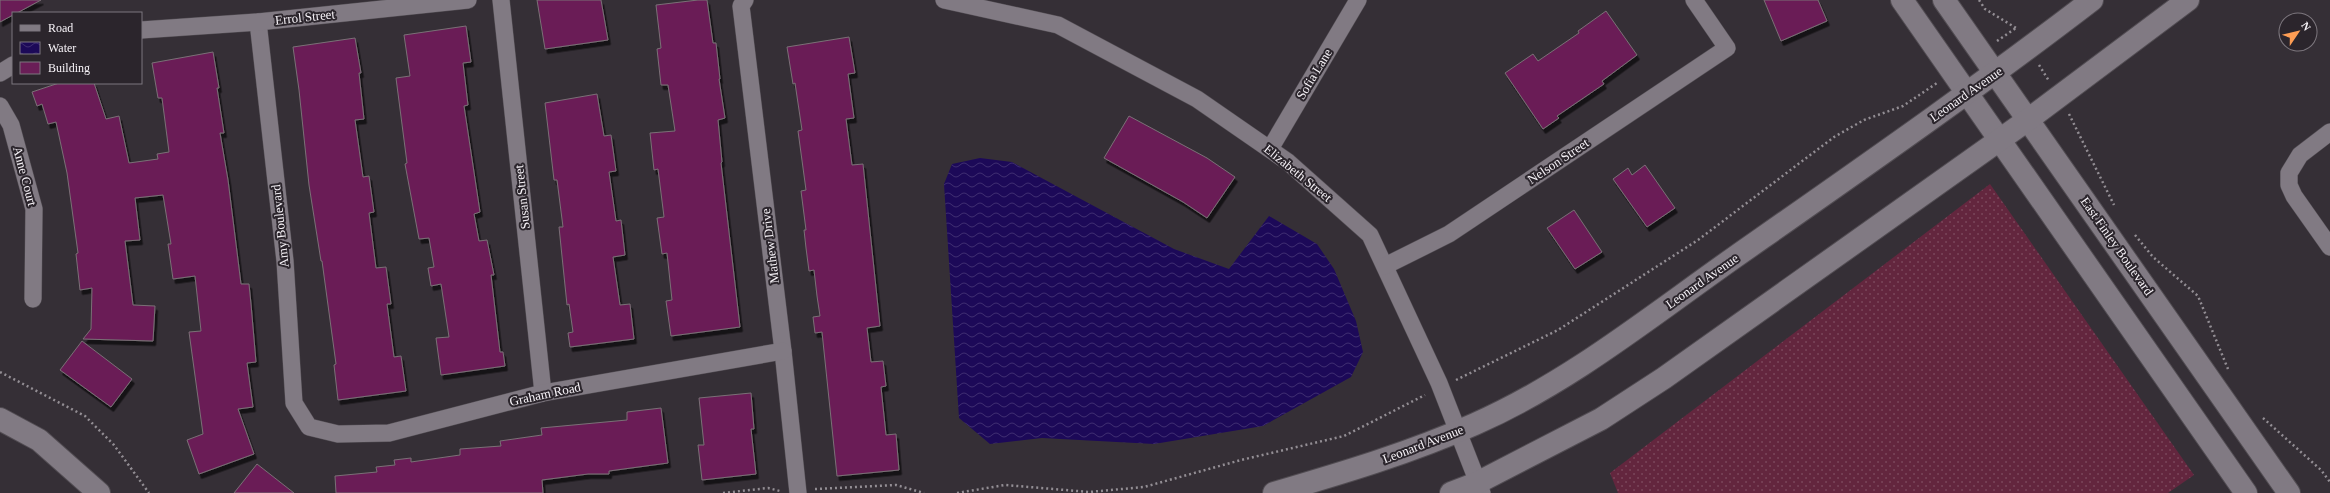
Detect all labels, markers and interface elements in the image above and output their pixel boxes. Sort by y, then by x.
street label: Errol Street [274,6,336,28]
legend [12,12,142,84]
north arrow [2278,12,2318,52]
text: N [2299,20,2313,33]
text: Road [48,21,73,35]
text: Water [48,41,76,55]
street label: Sofia Lane [1293,46,1335,102]
text: Building [48,61,90,75]
street label: Leonard Avenue [1927,63,2005,125]
street label: Nelson Street [1525,135,1592,187]
street label: Elizabeth Street [1261,141,1335,205]
street label: Anne Court [10,145,40,208]
street label: Susan Street [511,164,533,230]
street label: Amy Boulevard [268,183,292,268]
street label: East Finley Boulevard [2078,194,2157,298]
street label: Mathew Drive [758,207,782,284]
street label: Leonard Avenue [1663,250,1741,312]
street label: Graham Road [508,379,583,409]
street label: Leonard Avenue [1380,422,1466,466]

